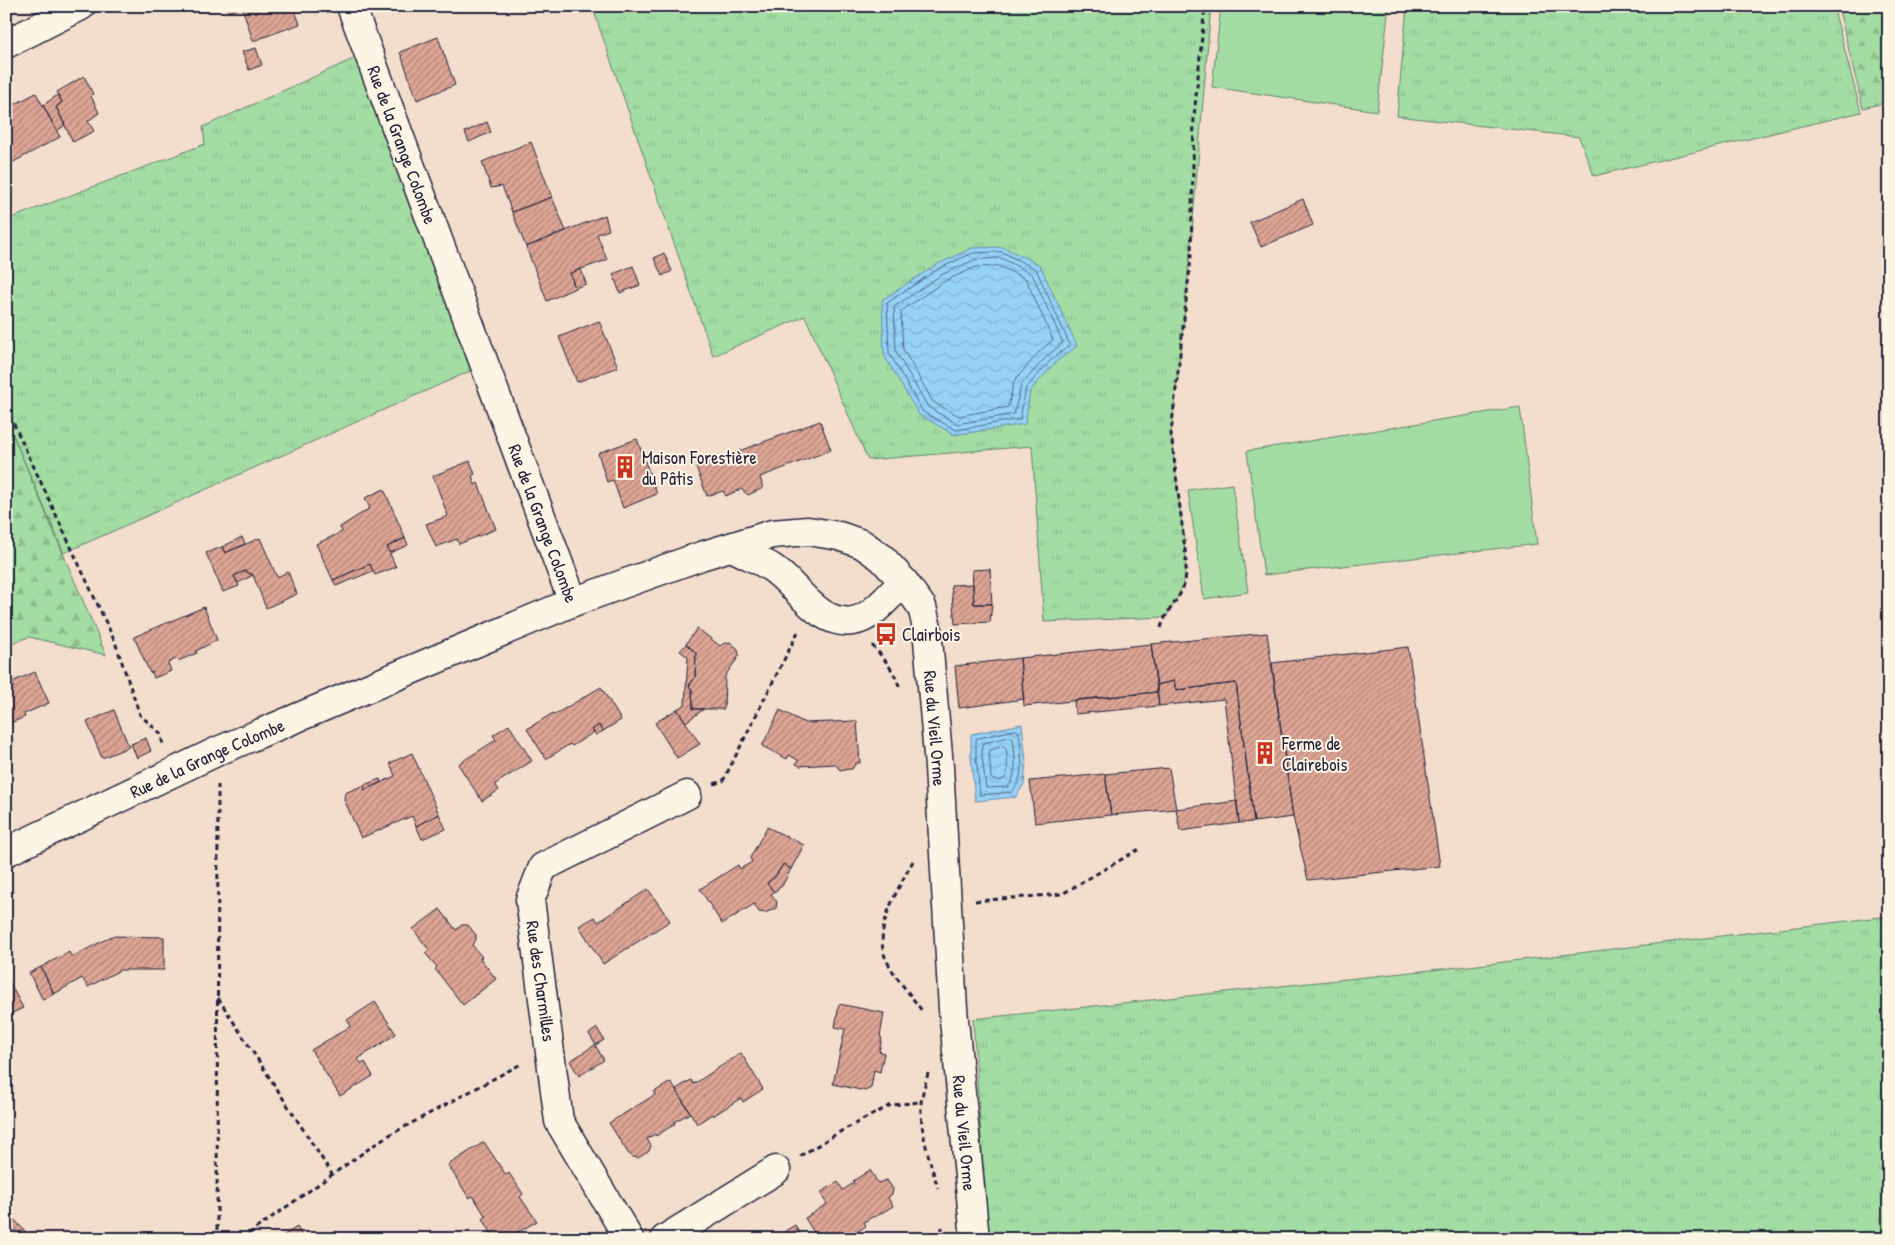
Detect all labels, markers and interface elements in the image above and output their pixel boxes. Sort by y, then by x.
street label: Rue de la Grange Colombe [362,62,444,227]
street label: Rue de la Grange Colombe [503,441,585,606]
place label: Maison Forestière du Pâtis [642,445,757,491]
building icon: Maison Forestière du Pâtis [612,454,638,480]
bus stop icon: Clairbois [873,621,899,647]
place label: Clairbois [902,622,960,647]
street label: Rue du Vieil Orme [918,669,953,787]
street label: Rue de la Grange Colombe [126,712,288,804]
place label: Ferme de Clairebois [1281,731,1348,777]
building icon: Ferme de Clairebois [1252,740,1278,766]
street label: Rue des Charmilles [520,919,562,1043]
street label: Rue du Vieil Orme [947,1074,983,1192]

